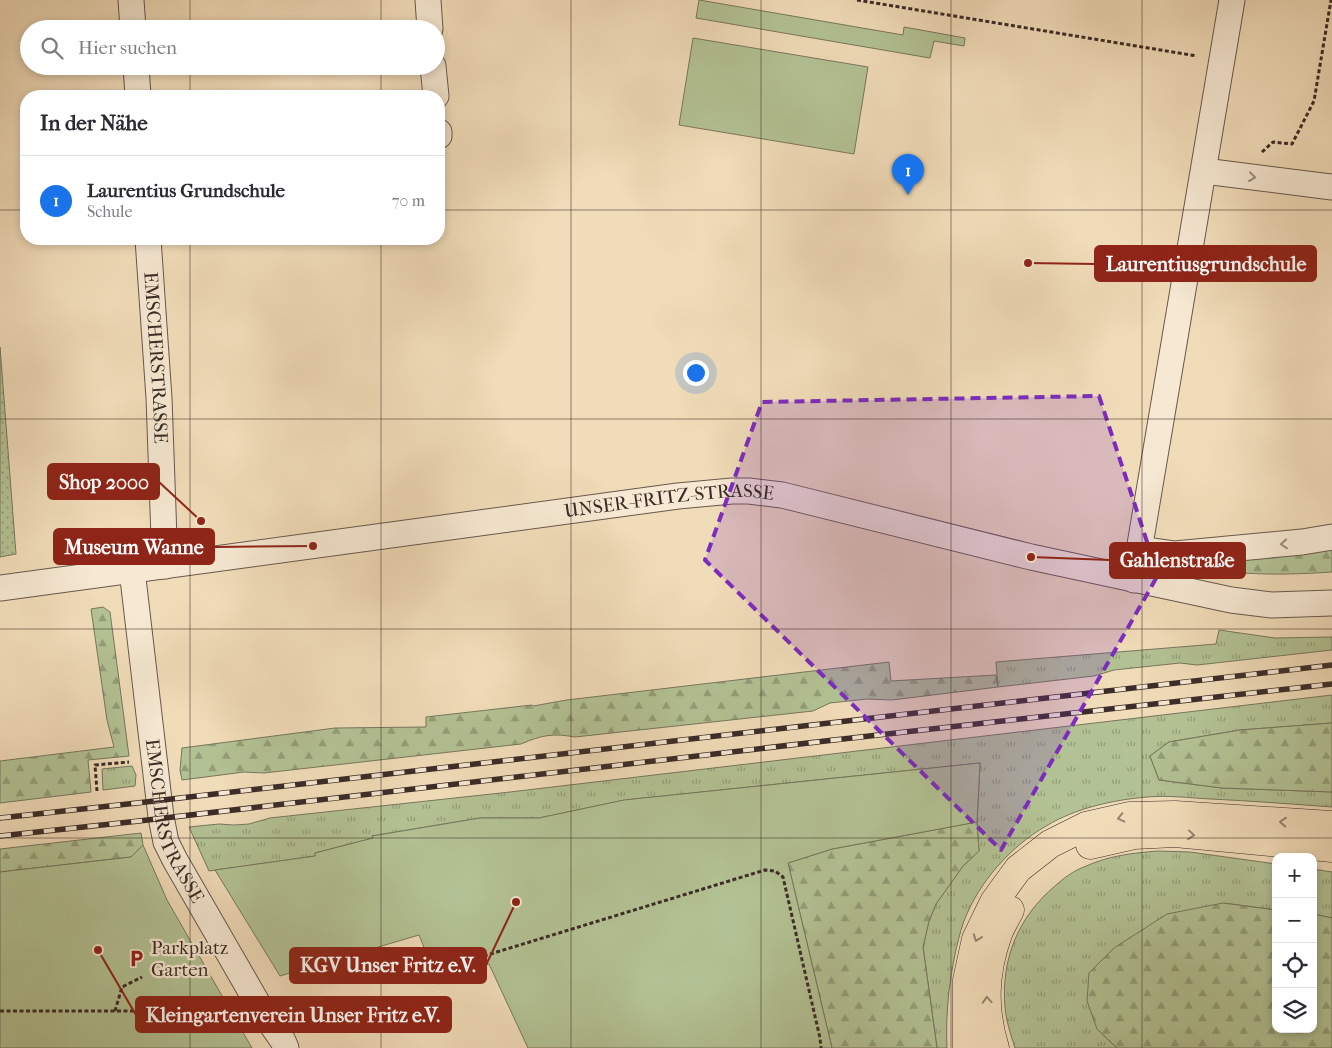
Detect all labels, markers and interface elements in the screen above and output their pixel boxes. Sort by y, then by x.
search box [20,20,445,75]
icon: search [38,34,66,62]
text: Hier suchen [78,37,177,59]
text: In der Nähe [40,111,148,135]
pin: 1 [892,154,924,195]
one-way arrow [1248,171,1256,182]
text: Laurentius Grundschule [87,180,285,202]
text: 1 [53,191,59,210]
text: 70 m [392,191,425,210]
text: Schule [87,202,132,221]
callout: Laurentiusgrundschule [1095,246,1316,281]
text: Laurentiusgrundschule [1106,253,1306,276]
street label: EMSCHERSTRASSE [139,271,172,444]
your location [683,360,709,386]
callout: Shop 2000 [48,464,159,499]
text: Shop 2000 [59,471,149,494]
street label: UNSER-FRITZ-STRASSE [563,480,776,522]
callout: Museum Wanne [54,529,214,564]
text: Museum Wanne [63,536,204,559]
one-way arrow [1279,538,1287,549]
callout: Gahlenstraße [1110,543,1245,578]
text: Gahlenstraße [1120,549,1234,572]
street label: EMSCHERSTRASSE [141,738,209,907]
one-way arrow [1117,812,1126,823]
one-way arrow [1279,817,1287,828]
one-way arrow [1188,829,1196,840]
map controls [1272,853,1317,1033]
button: + [1272,853,1317,898]
button: − [1272,898,1317,943]
one-way arrow [973,933,983,942]
place label: Parkplatz Garten [151,937,228,981]
button: locate [1272,943,1317,988]
callout: KGV Unser Fritz e.V. [290,948,486,983]
parking icon: Parkplatz Garten [127,949,147,969]
text: KGV Unser Fritz e.V. [300,954,476,977]
button: layers [1272,988,1317,1033]
one-way arrow [981,996,992,1004]
callout: Kleingartenverein Unser Fritz e.V. [136,997,451,1032]
text: Kleingartenverein Unser Fritz e.V. [146,1004,440,1027]

